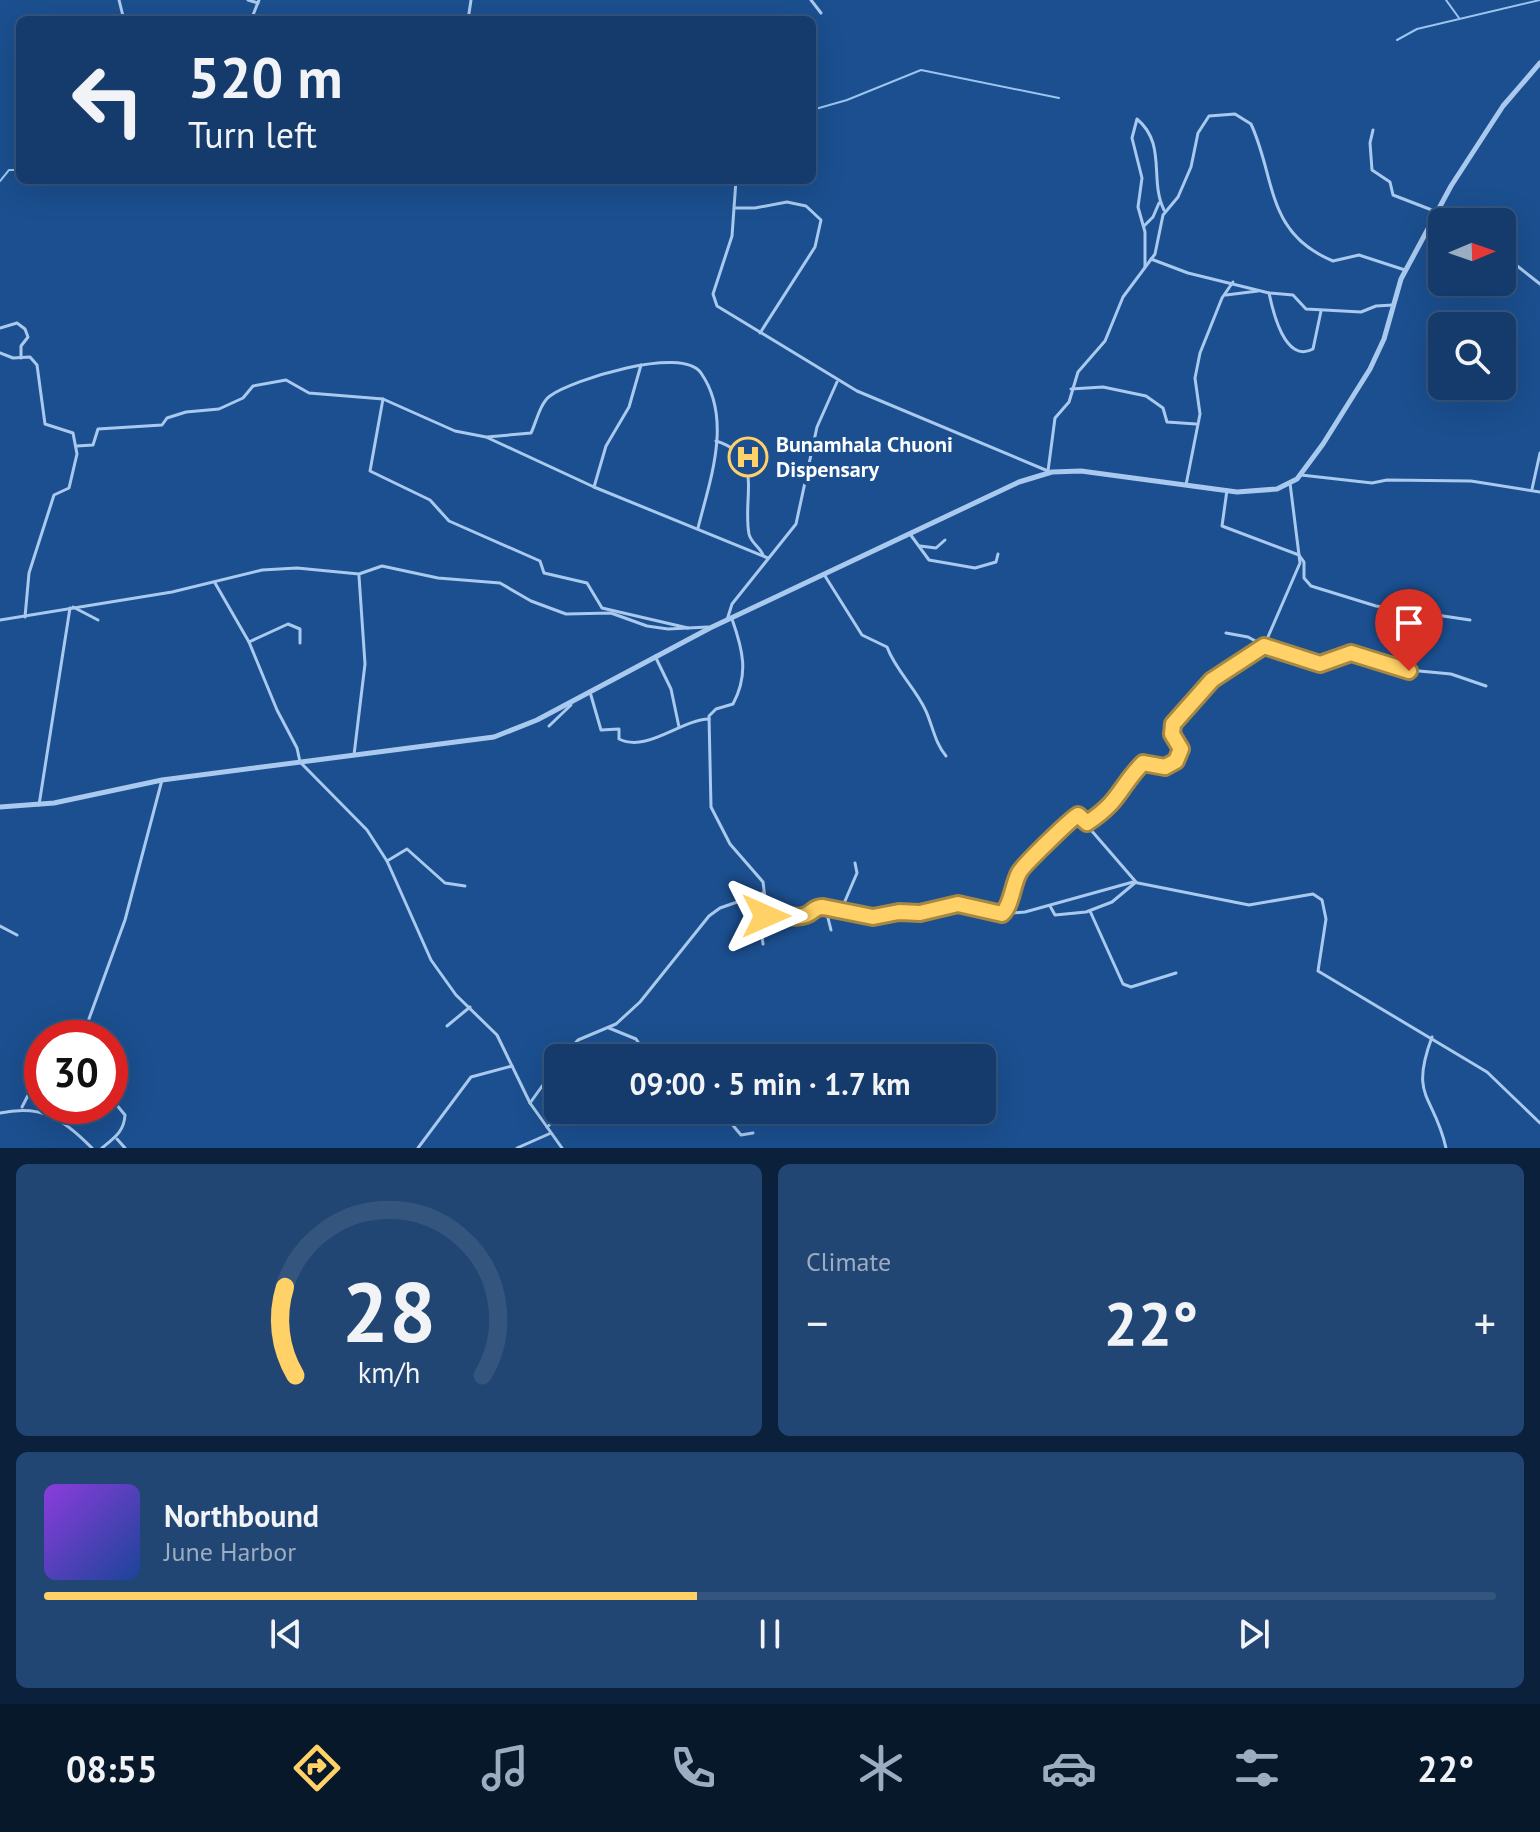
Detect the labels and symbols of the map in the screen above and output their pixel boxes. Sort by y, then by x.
north arrow [1428,208,1516,296]
place label: Bunamhala Chuoni Dispensary [776,430,953,483]
hospital icon: Bunamhala Chuoni Dispensary [727,436,769,478]
pin [1375,589,1443,671]
position arrow [724,874,808,958]
speed limit sign: 30 [24,1020,128,1124]

